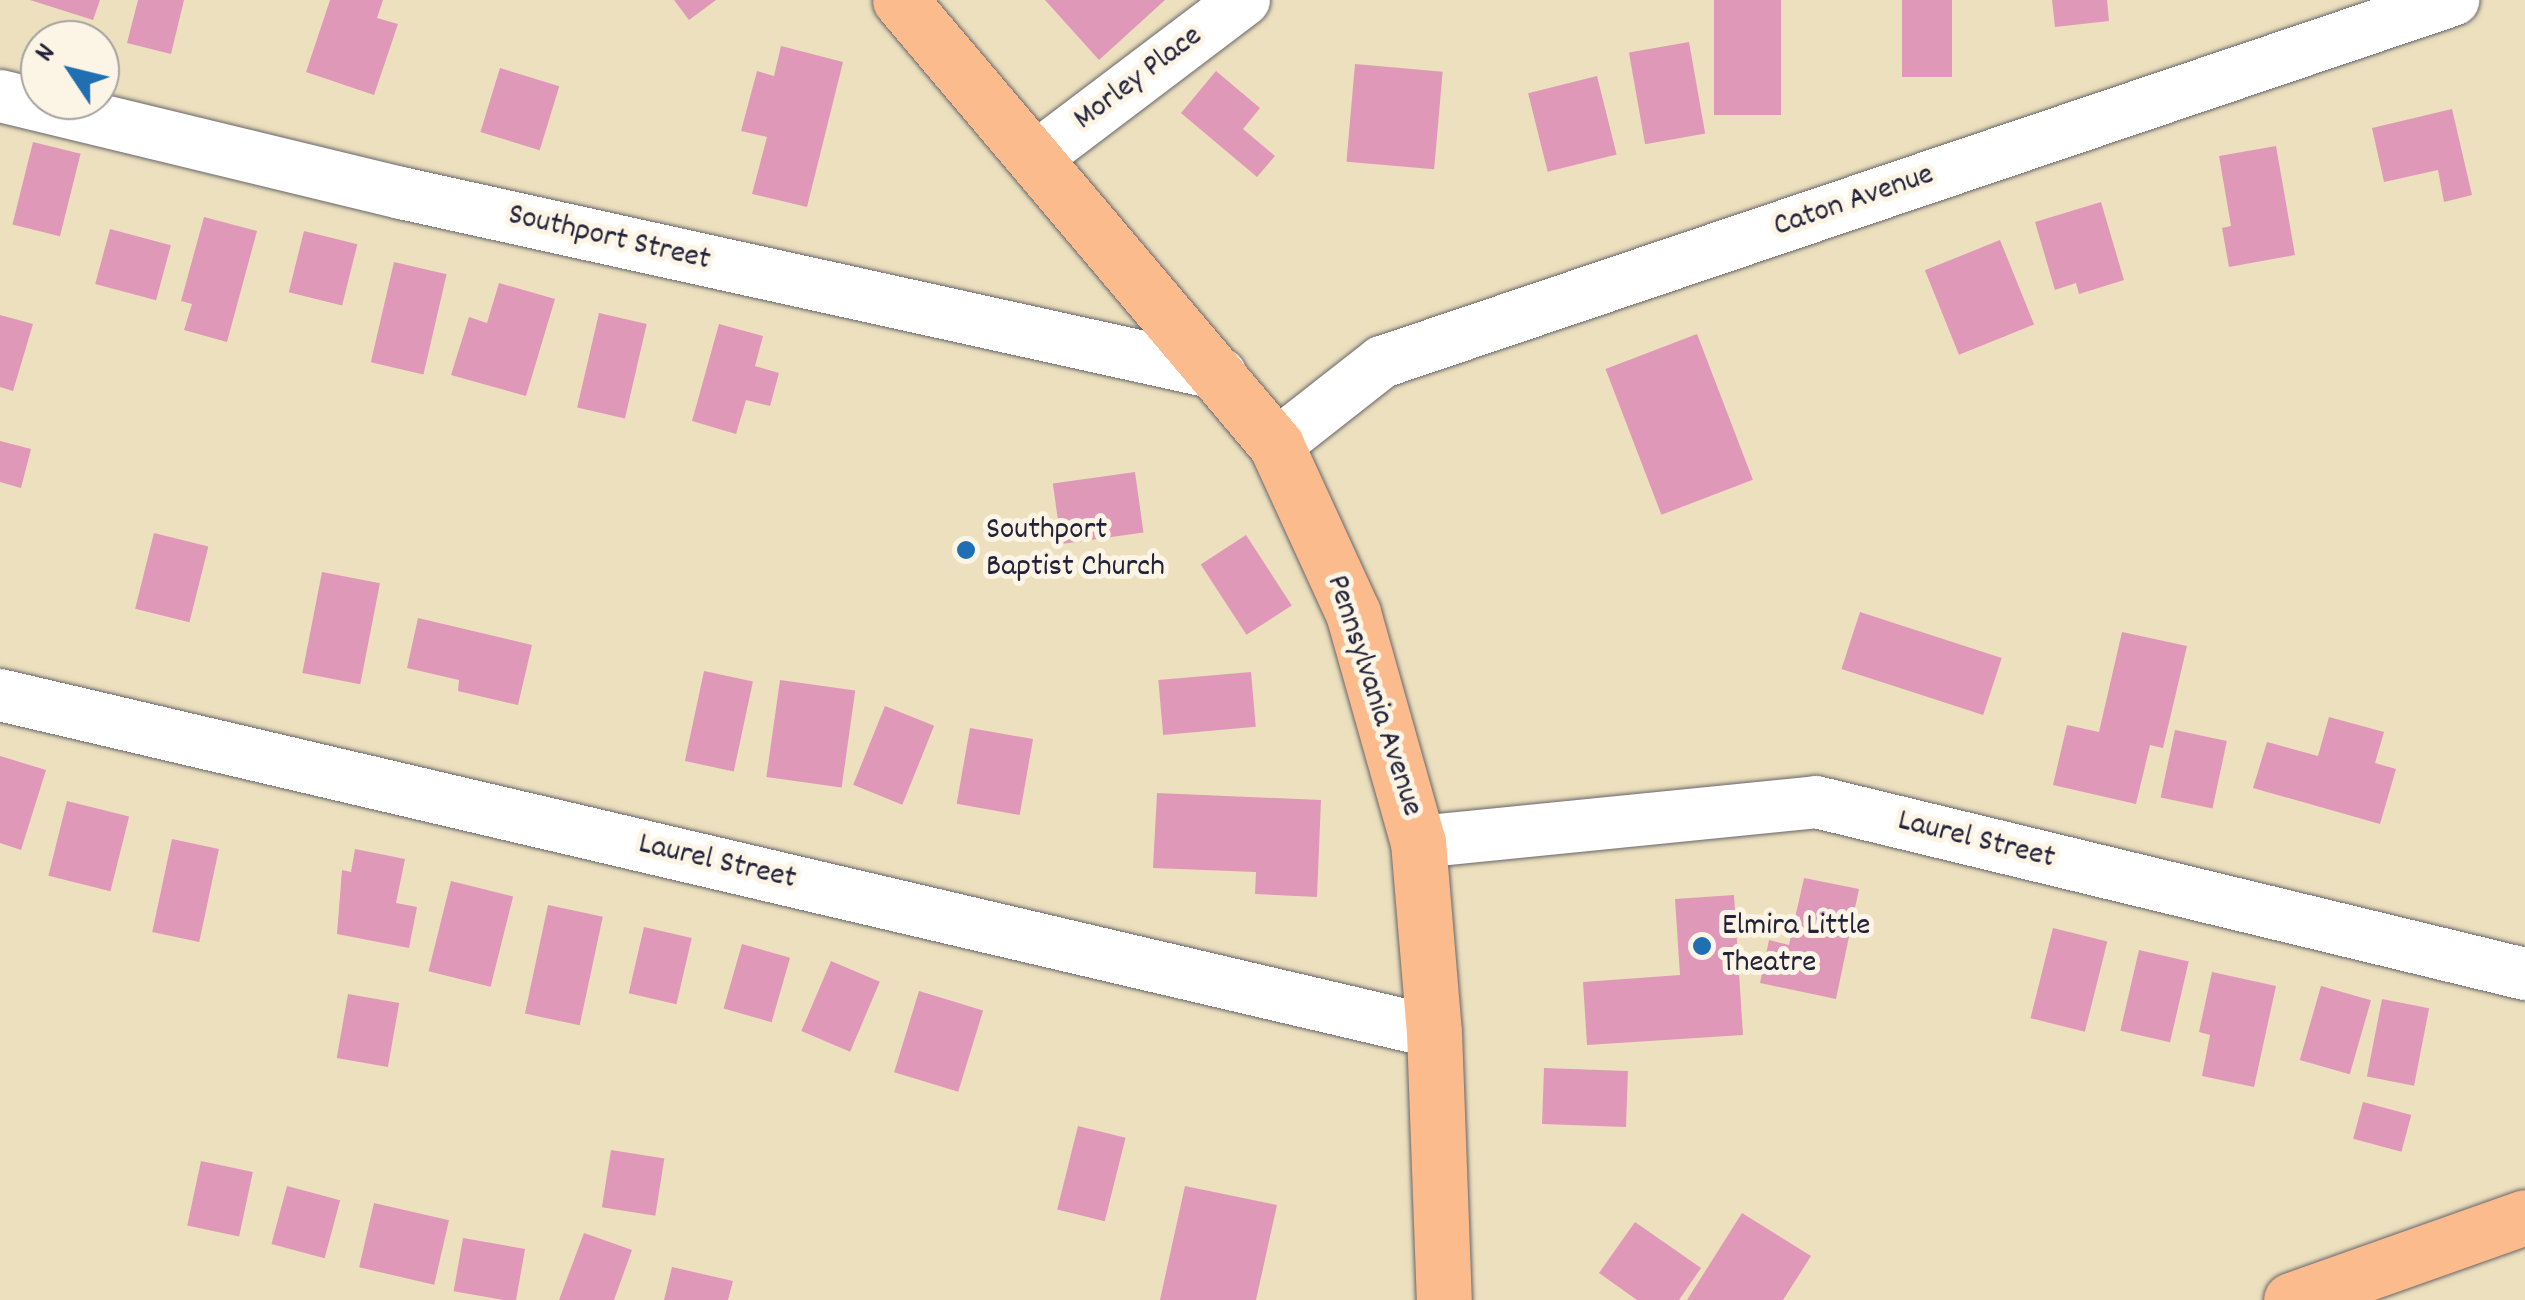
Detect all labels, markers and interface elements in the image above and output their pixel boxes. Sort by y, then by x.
street label: Morley Place [1067,18,1211,140]
north arrow [20,20,120,120]
text: N [27,37,67,71]
street label: Caton Avenue [1769,157,1939,247]
street label: Southport Street [504,197,714,281]
place label: Southport Baptist Church [986,513,1165,588]
marker: Southport Baptist Church [955,539,977,561]
street label: Pennsylvania Avenue [1316,571,1430,821]
street label: Laurel Street [1893,803,2059,879]
street label: Laurel Street [634,826,800,900]
place label: Elmira Little Theatre [1722,909,1870,984]
marker: Elmira Little Theatre [1691,935,1713,957]

